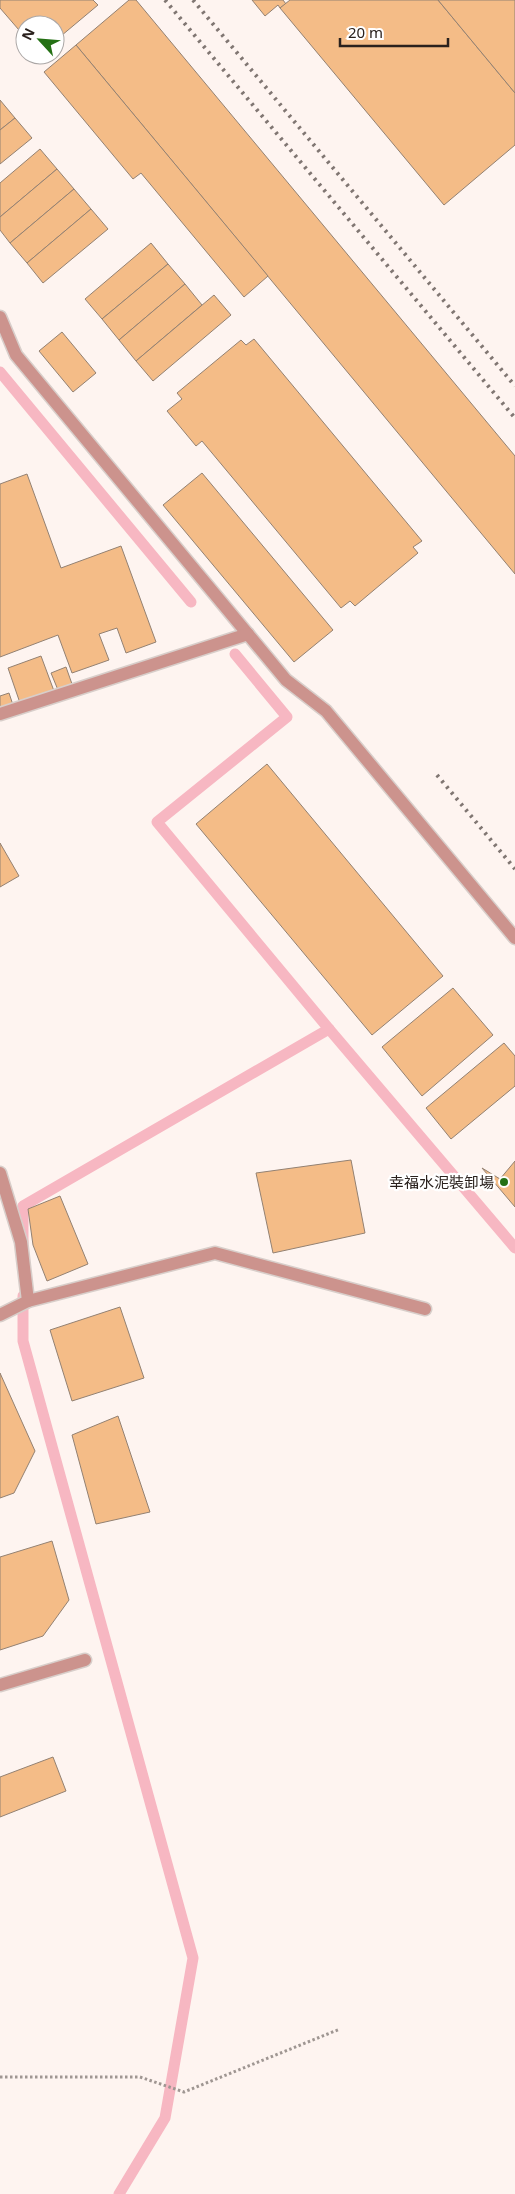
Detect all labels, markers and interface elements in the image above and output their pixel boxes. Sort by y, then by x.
north arrow [15,15,65,65]
scale bar [340,15,448,47]
text: 20 m [348,22,383,42]
text: N [17,25,39,43]
place label: 幸福水泥裝卸場 [389,1172,494,1192]
marker: 幸福水泥裝卸場 [498,1176,510,1188]

